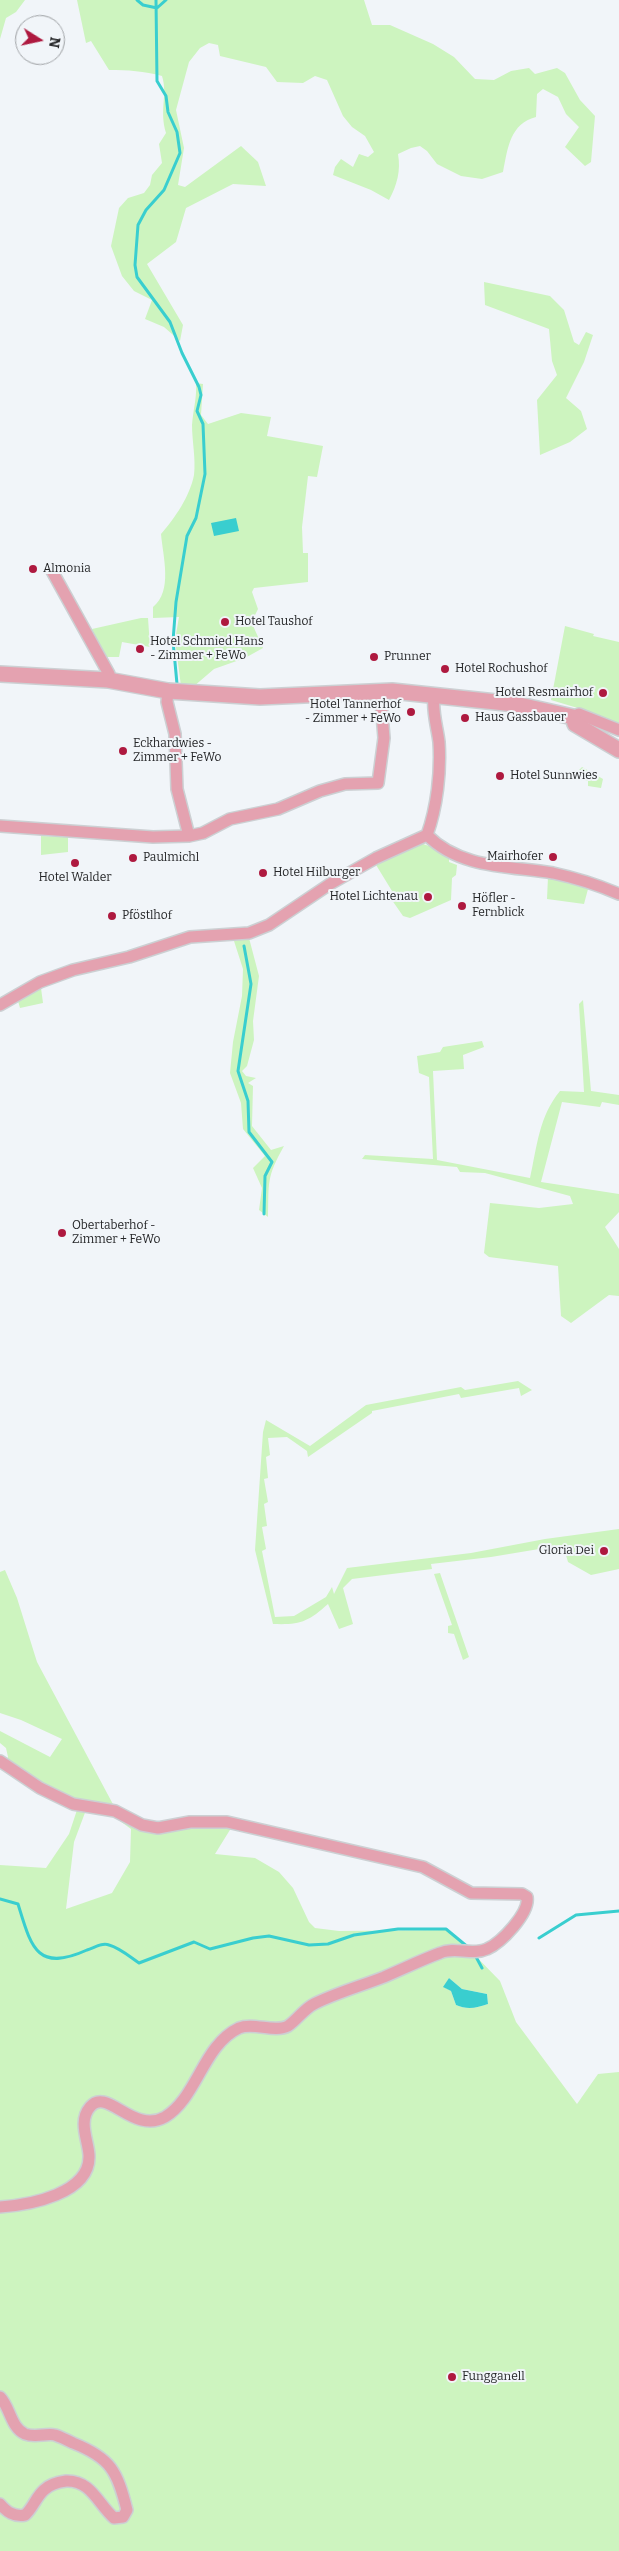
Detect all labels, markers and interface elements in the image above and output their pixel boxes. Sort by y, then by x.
north arrow [15,15,65,65]
text: N [45,36,64,49]
place label: Almonia [43,562,91,576]
marker: Almonia [27,563,39,575]
place label: Hotel Taushof [235,615,312,629]
marker: Hotel Taushof [219,616,231,628]
place label: Hotel Schmied Hans - Zimmer + FeWo [150,635,264,663]
marker: Hotel Schmied Hans - Zimmer + FeWo [134,643,146,655]
place label: Prunner [384,650,431,664]
marker: Prunner [368,651,380,663]
place label: Hotel Rochushof [455,662,548,676]
marker: Hotel Rochushof [439,663,451,675]
place label: Hotel Resmairhof [495,686,593,700]
marker: Hotel Resmairhof [597,687,609,699]
place label: Hotel Tannerhof - Zimmer + FeWo [305,698,401,726]
marker: Hotel Tannerhof - Zimmer + FeWo [405,706,417,718]
place label: Haus Gassbauer [475,711,566,725]
marker: Haus Gassbauer [459,712,471,724]
place label: Eckhardwies - Zimmer + FeWo [133,737,221,765]
marker: Eckhardwies - Zimmer + FeWo [117,745,129,757]
place label: Hotel Sunnwies [510,769,598,783]
marker: Hotel Sunnwies [494,770,506,782]
place label: Mairhofer [487,850,543,864]
place label: Paulmichl [143,851,199,865]
marker: Mairhofer [547,851,559,863]
marker: Paulmichl [127,852,139,864]
marker: Hotel Walder [69,857,81,869]
place label: Hotel Hilburger [273,866,360,880]
marker: Hotel Hilburger [257,867,269,879]
place label: Hotel Walder [38,871,112,885]
place label: Hotel Lichtenau [329,890,418,904]
marker: Hotel Lichtenau [422,891,434,903]
place label: Höfler - Fernblick [472,892,524,920]
marker: Höfler - Fernblick [456,900,468,912]
place label: Pföstlhof [122,909,172,923]
marker: Pföstlhof [106,910,118,922]
place label: Obertaberhof - Zimmer + FeWo [72,1219,160,1247]
marker: Obertaberhof - Zimmer + FeWo [56,1227,68,1239]
place label: Gloria Dei [539,1544,594,1558]
marker: Gloria Dei [598,1545,610,1557]
place label: Fungganell [462,2370,525,2384]
marker: Fungganell [446,2371,458,2383]

